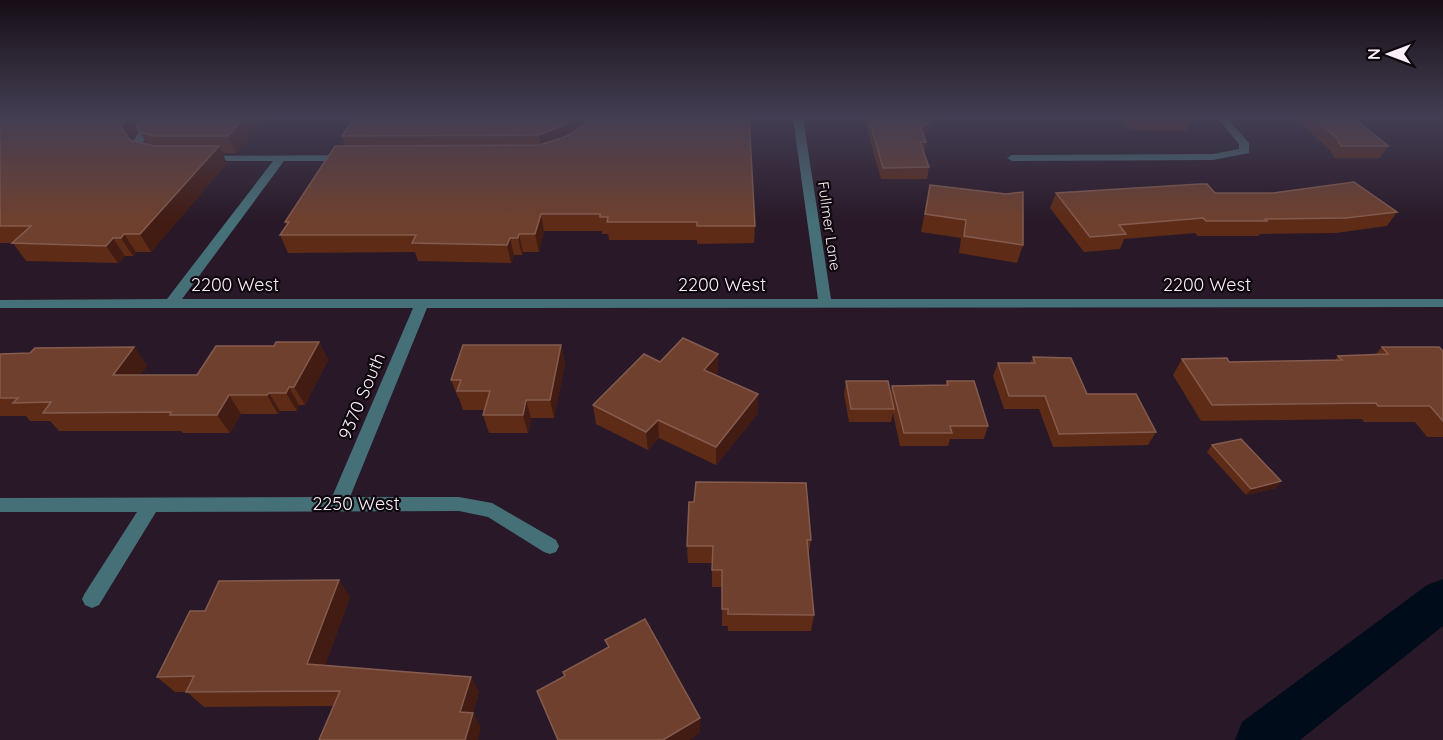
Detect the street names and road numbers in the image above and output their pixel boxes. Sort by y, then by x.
street label: Fullmer Lane [814,180,845,272]
street label: 2200 West [191,273,279,296]
street label: 2200 West [678,273,766,296]
street label: 2200 West [1163,273,1251,296]
street label: 9370 South [333,349,390,443]
street label: 2250 West [312,492,400,515]

